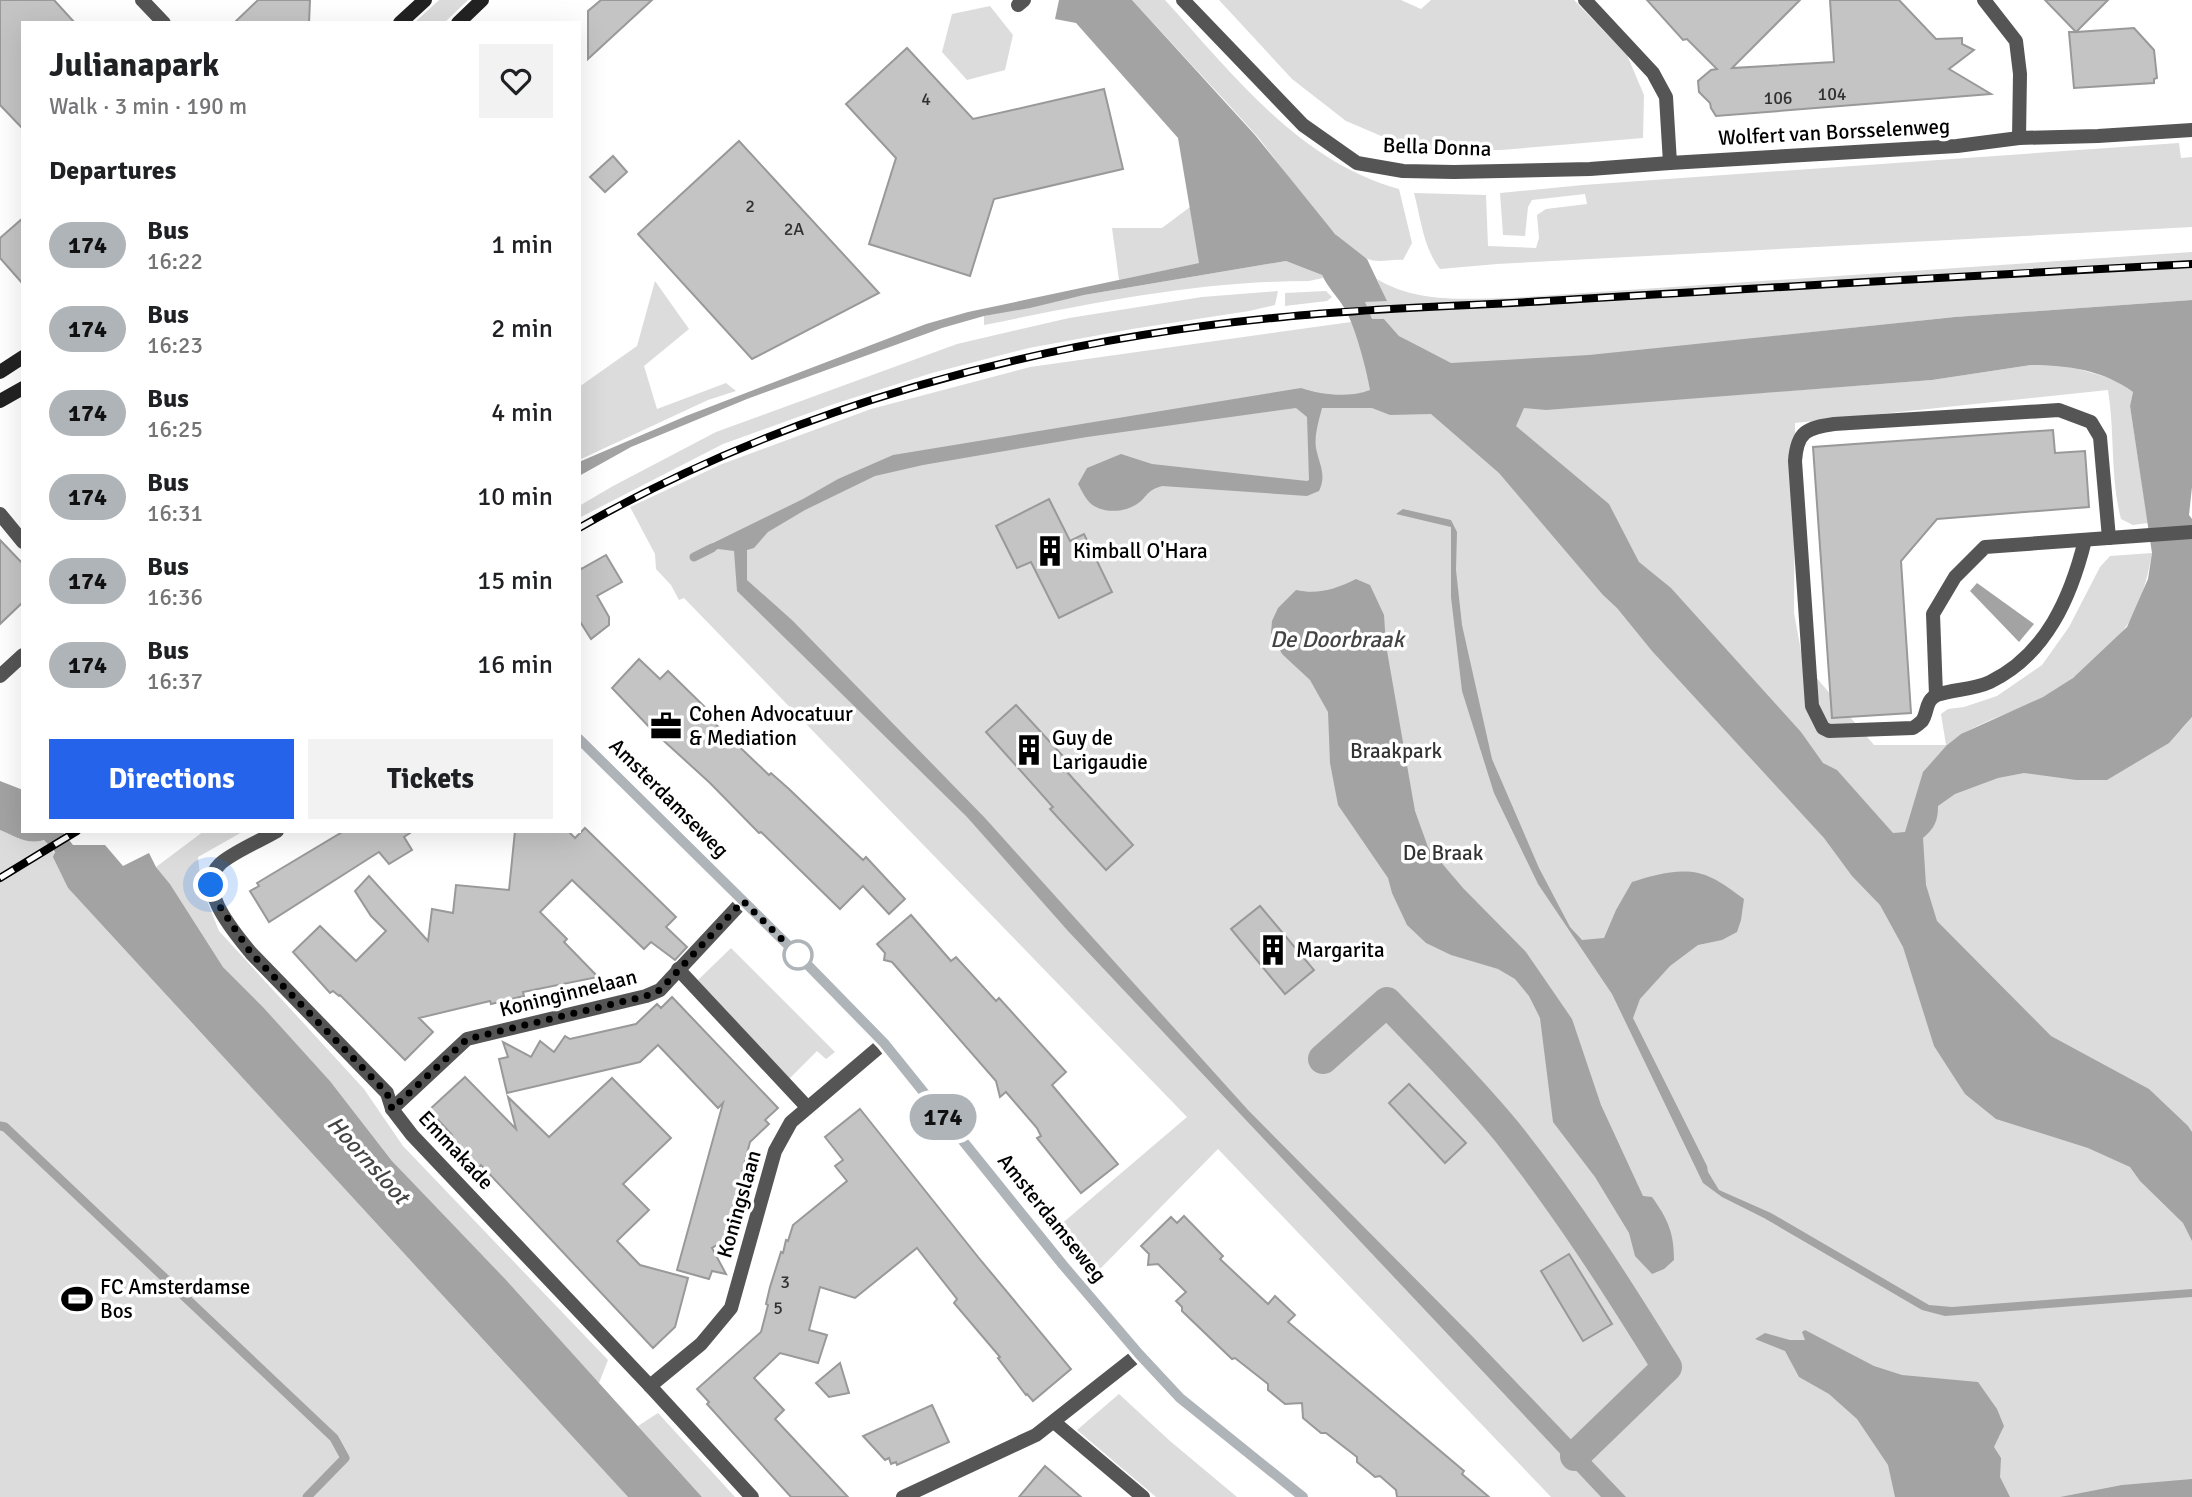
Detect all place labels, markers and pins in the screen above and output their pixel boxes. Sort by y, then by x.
building icon: Kimball O'Hara [1033,534,1067,568]
place label: Kimball O'Hara [1073,538,1208,564]
place label: Cohen Advocatuur & Mediation [689,701,853,751]
office icon: Cohen Advocatuur & Mediation [649,709,683,743]
place label: Guy de Larigaudie [1052,725,1148,775]
building icon: Guy de Larigaudie [1012,733,1046,767]
building icon: Margarita [1256,933,1290,967]
place label: Margarita [1296,937,1385,963]
unlabelled marker [783,940,813,970]
place label: FC Amsterdamse Bos [100,1274,250,1324]
sports icon: FC Amsterdamse Bos [60,1282,94,1316]

